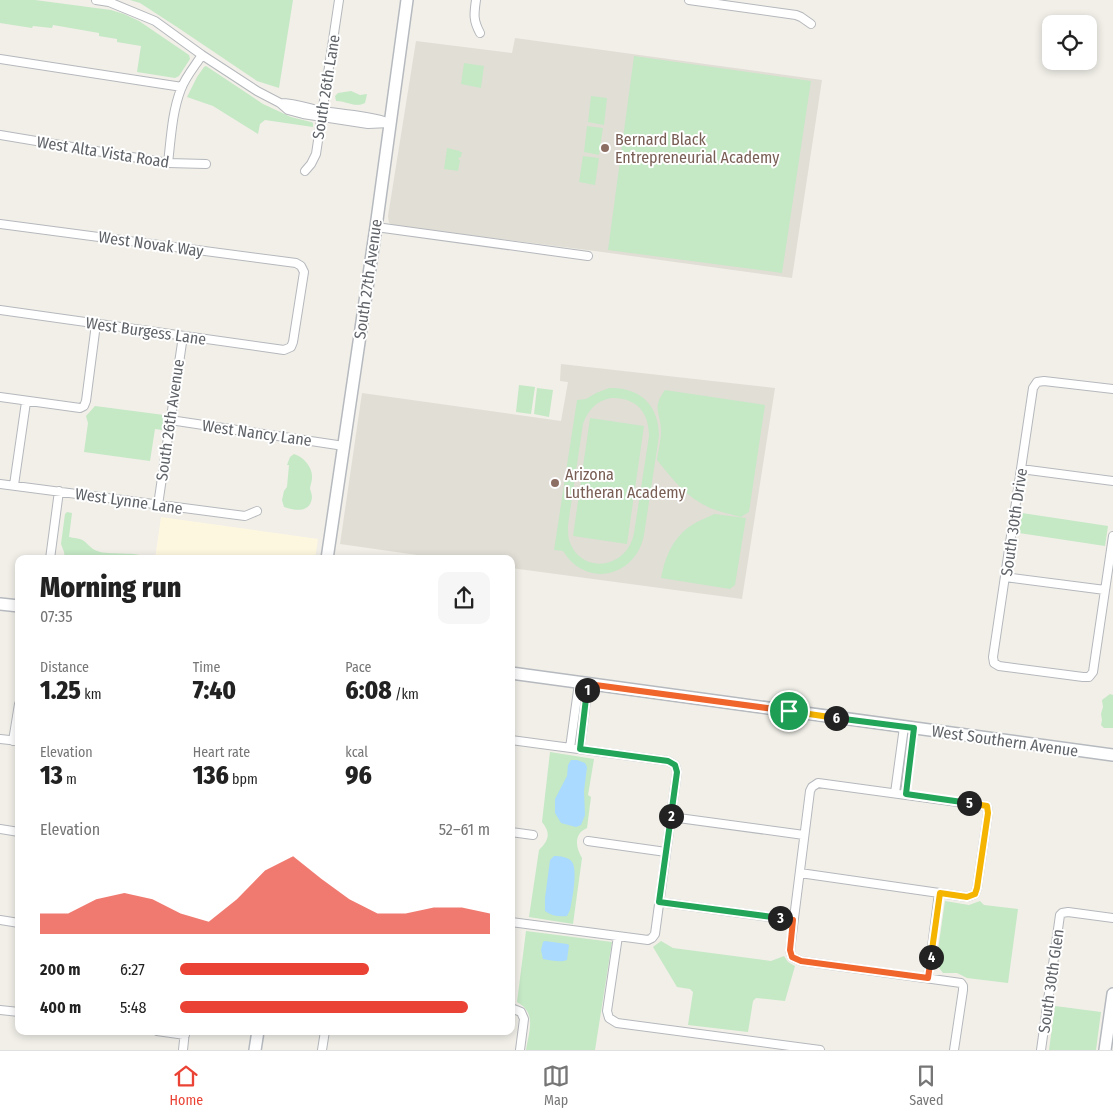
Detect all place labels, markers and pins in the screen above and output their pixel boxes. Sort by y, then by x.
place label: Bernard Black Entrepreneurial Academy [615,130,780,167]
marker: Bernard Black Entrepreneurial Academy [599,142,611,154]
place label: Arizona Lutheran Academy [565,465,687,502]
marker: Arizona Lutheran Academy [549,477,561,489]
pin: 1 [574,678,600,702]
pin [768,690,810,732]
pin: 6 [824,706,848,730]
pin: 5 [956,790,982,816]
pin: 2 [658,804,684,828]
pin: 3 [768,906,792,930]
pin: 4 [918,944,944,970]

